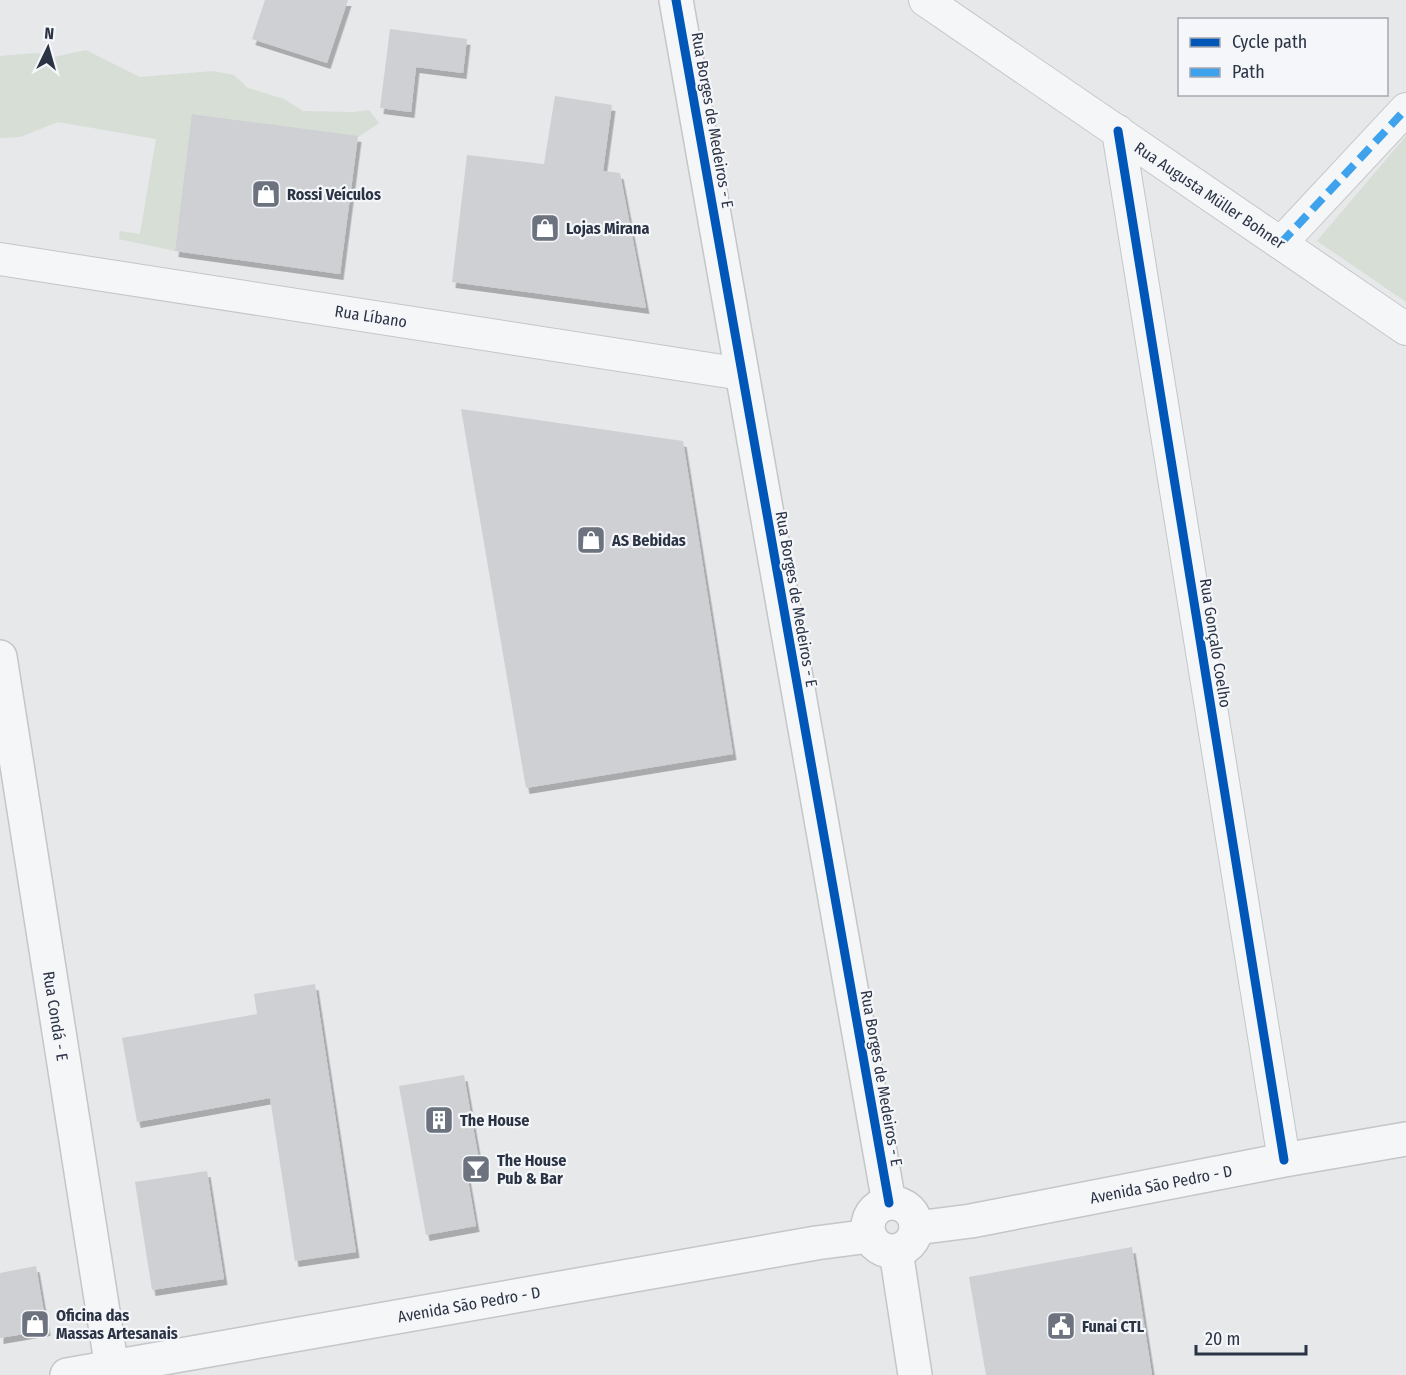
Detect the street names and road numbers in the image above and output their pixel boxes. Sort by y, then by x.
street label: Rua Borges de Medeiros - E [688,31,737,210]
street label: Rua Augusta Müller Bohner [1131,138,1289,253]
street label: Rua Líbano [333,301,408,332]
street label: Rua Borges de Medeiros - E [772,510,821,689]
street label: Rua Gonçalo Coelho [1196,577,1235,709]
street label: Rua Condá - E [39,970,72,1062]
street label: Rua Borges de Medeiros - E [857,989,906,1168]
street label: Avenida São Pedro - D [1088,1161,1234,1208]
street label: Avenida São Pedro - D [396,1283,542,1326]

